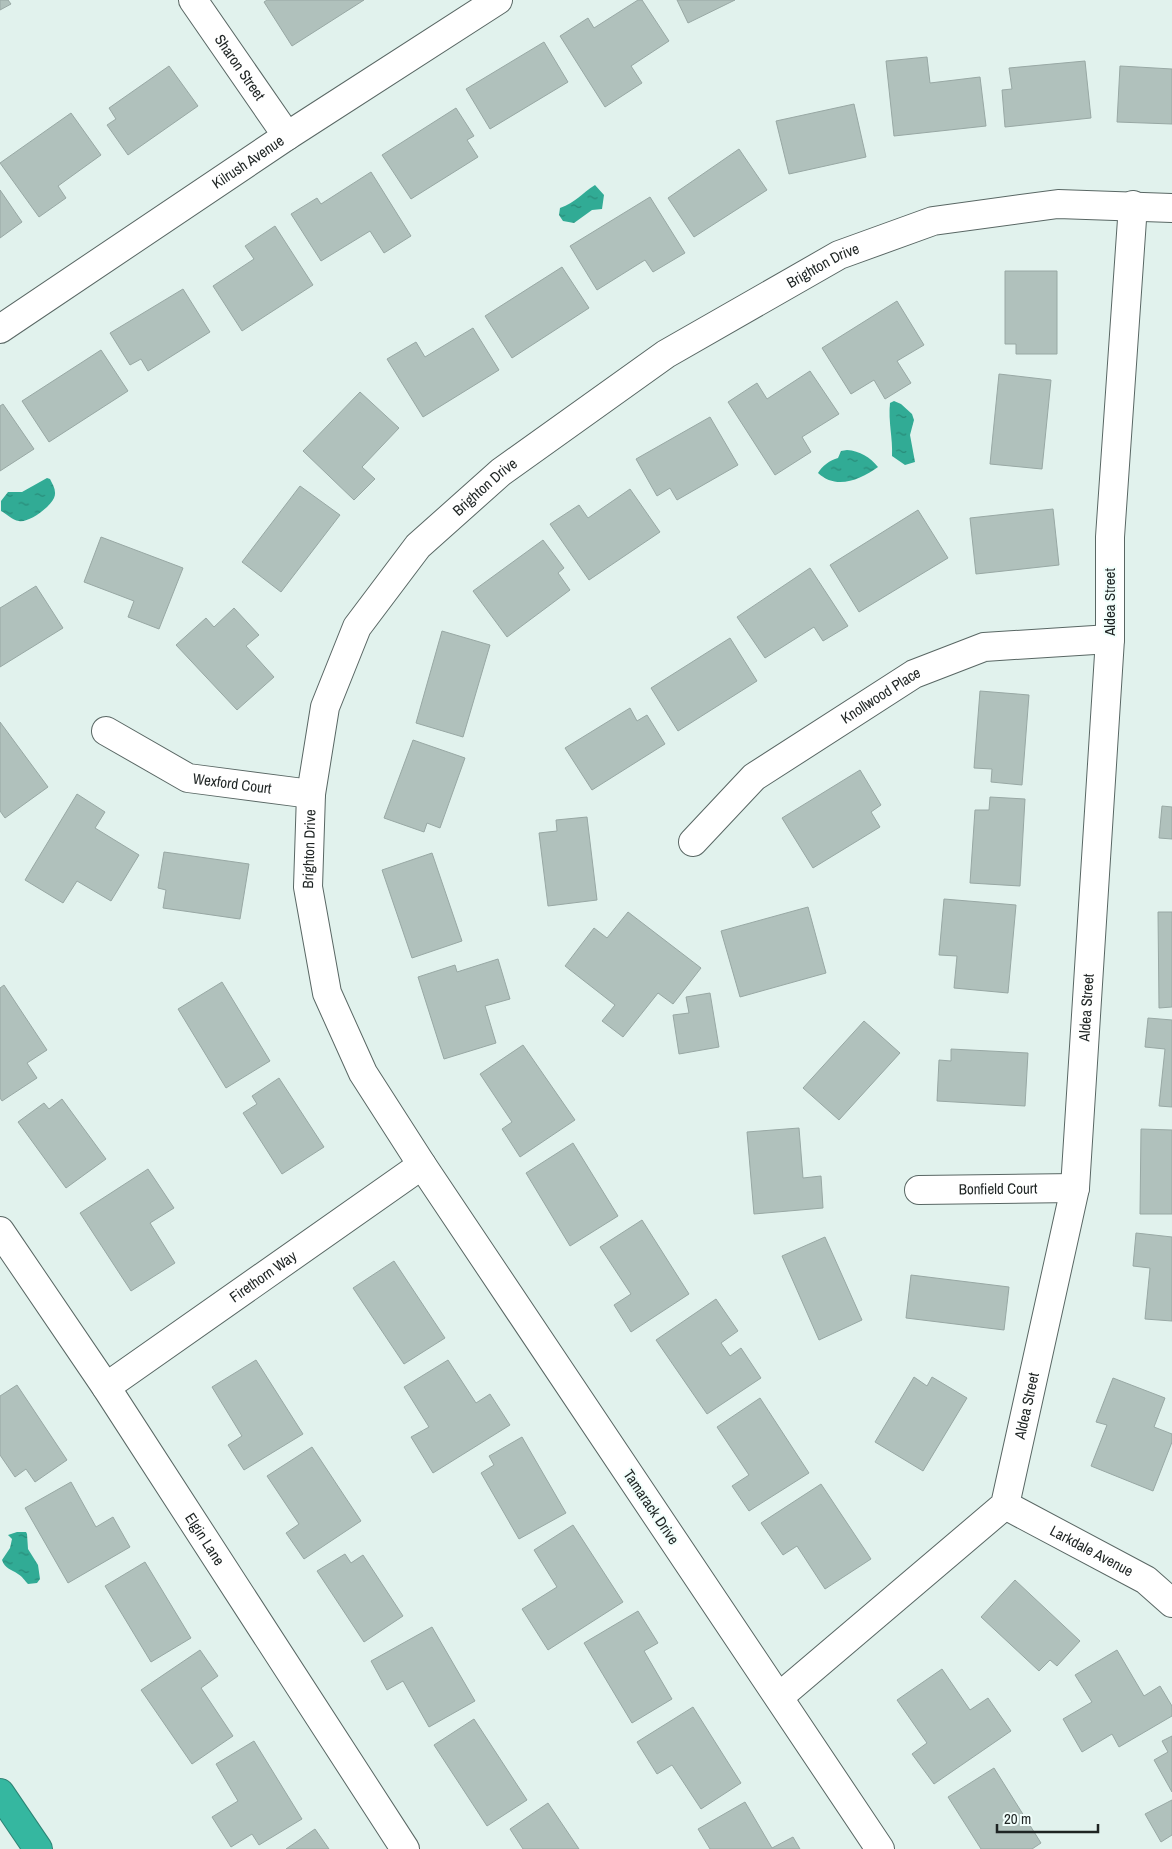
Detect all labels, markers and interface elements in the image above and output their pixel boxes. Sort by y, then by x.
street label: Sharon Street [210,30,271,105]
street label: Kilrush Avenue [208,130,288,193]
street label: Brighton Drive [783,238,862,293]
street label: Brighton Drive [448,453,521,520]
street label: Aldea Street [1099,568,1120,637]
street label: Knollwood Place [837,661,923,728]
street label: Wexford Court [192,768,273,799]
street label: Brighton Drive [297,809,321,889]
street label: Aldea Street [1073,972,1099,1043]
street label: Bonfield Court [959,1177,1038,1199]
street label: Firethorn Way [225,1245,301,1307]
street label: Aldea Street [1009,1370,1044,1442]
street label: Tamarack Drive [619,1465,684,1549]
street label: Elgin Lane [180,1509,230,1570]
street label: Larkdale Avenue [1046,1520,1137,1581]
scale bar [997,1802,1098,1834]
text: 20 m [1004,1808,1031,1829]

